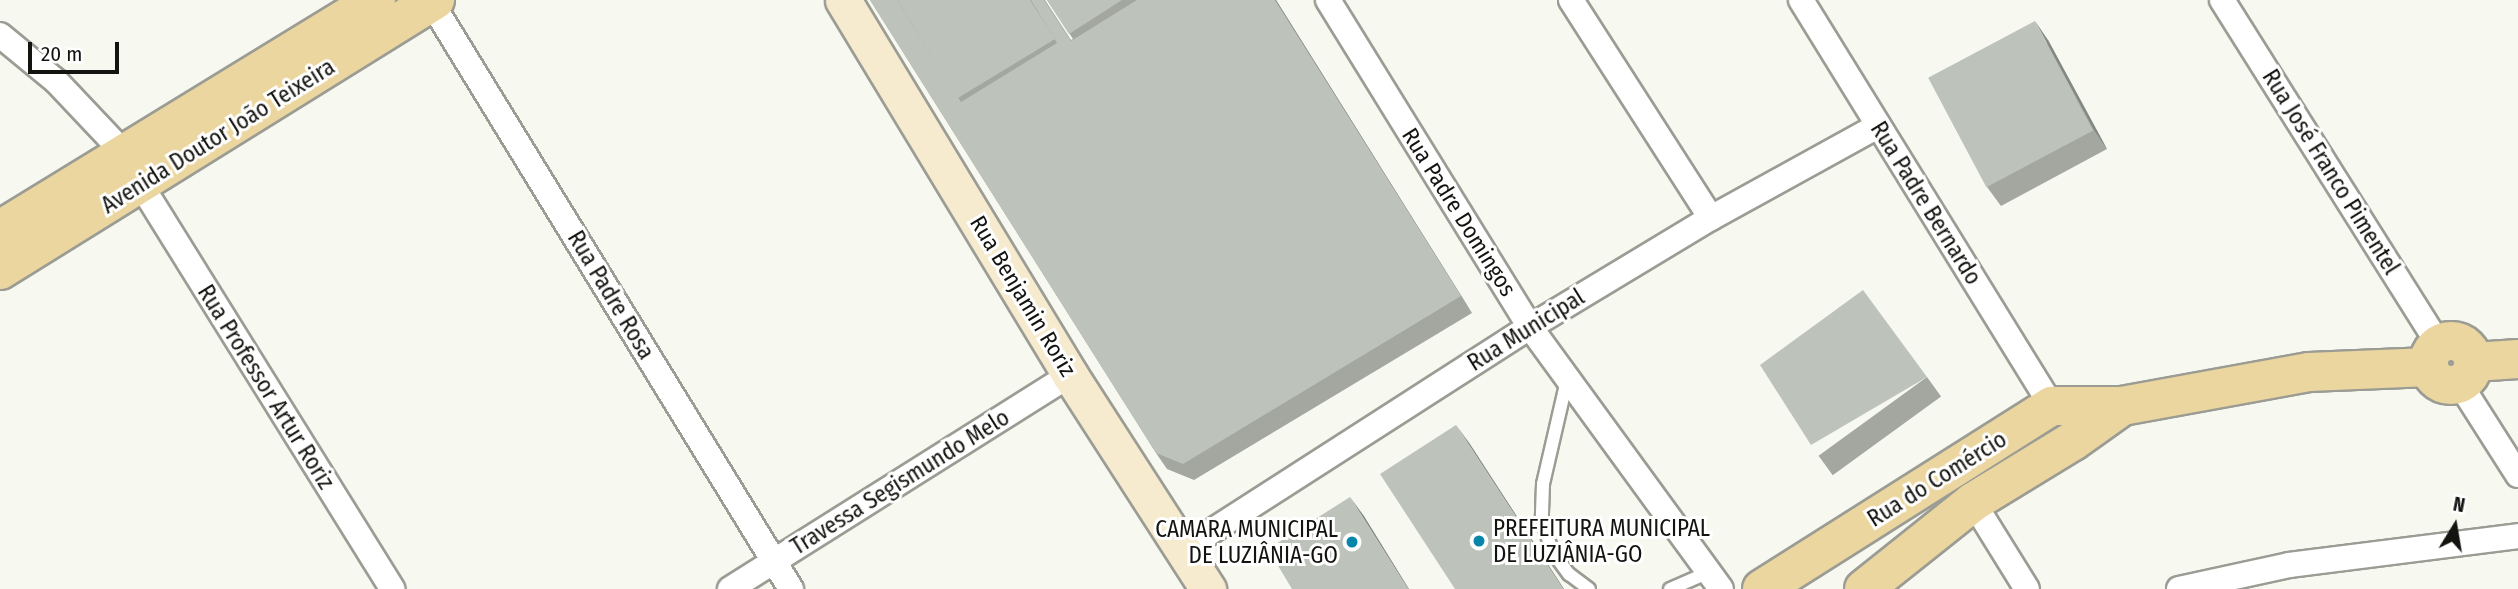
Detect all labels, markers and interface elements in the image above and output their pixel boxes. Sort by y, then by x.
scale bar [32,28,122,72]
text: 20 m [41,41,82,67]
street label: Avenida Doutor João Teixeira [96,53,340,219]
street label: Rua José Franco Pimentel [2257,64,2405,280]
street label: Rua Padre Bernardo [1865,116,1987,290]
street label: Rua Padre Domingos [1396,123,1522,301]
street label: Rua Benjamin Roriz [964,211,1082,381]
street label: Rua Padre Rosa [562,226,660,364]
street label: Rua Professor Artur Roriz [192,280,340,494]
street label: Rua Municipal [1463,283,1589,377]
street label: Travessa Segismundo Melo [786,403,1014,561]
street label: Rua do Comércio [1862,425,2012,533]
north arrow [2420,491,2490,561]
text: N [2451,493,2467,517]
place label: PREFEITURA MUNICIPAL DE LUZIÂNIA-GO [1493,514,1710,568]
place label: CAMARA MUNICIPAL DE LUZIÂNIA-GO [1155,515,1338,569]
marker: PREFEITURA MUNICIPAL DE LUZIÂNIA-GO [1471,533,1487,549]
marker: CAMARA MUNICIPAL DE LUZIÂNIA-GO [1344,534,1360,550]

